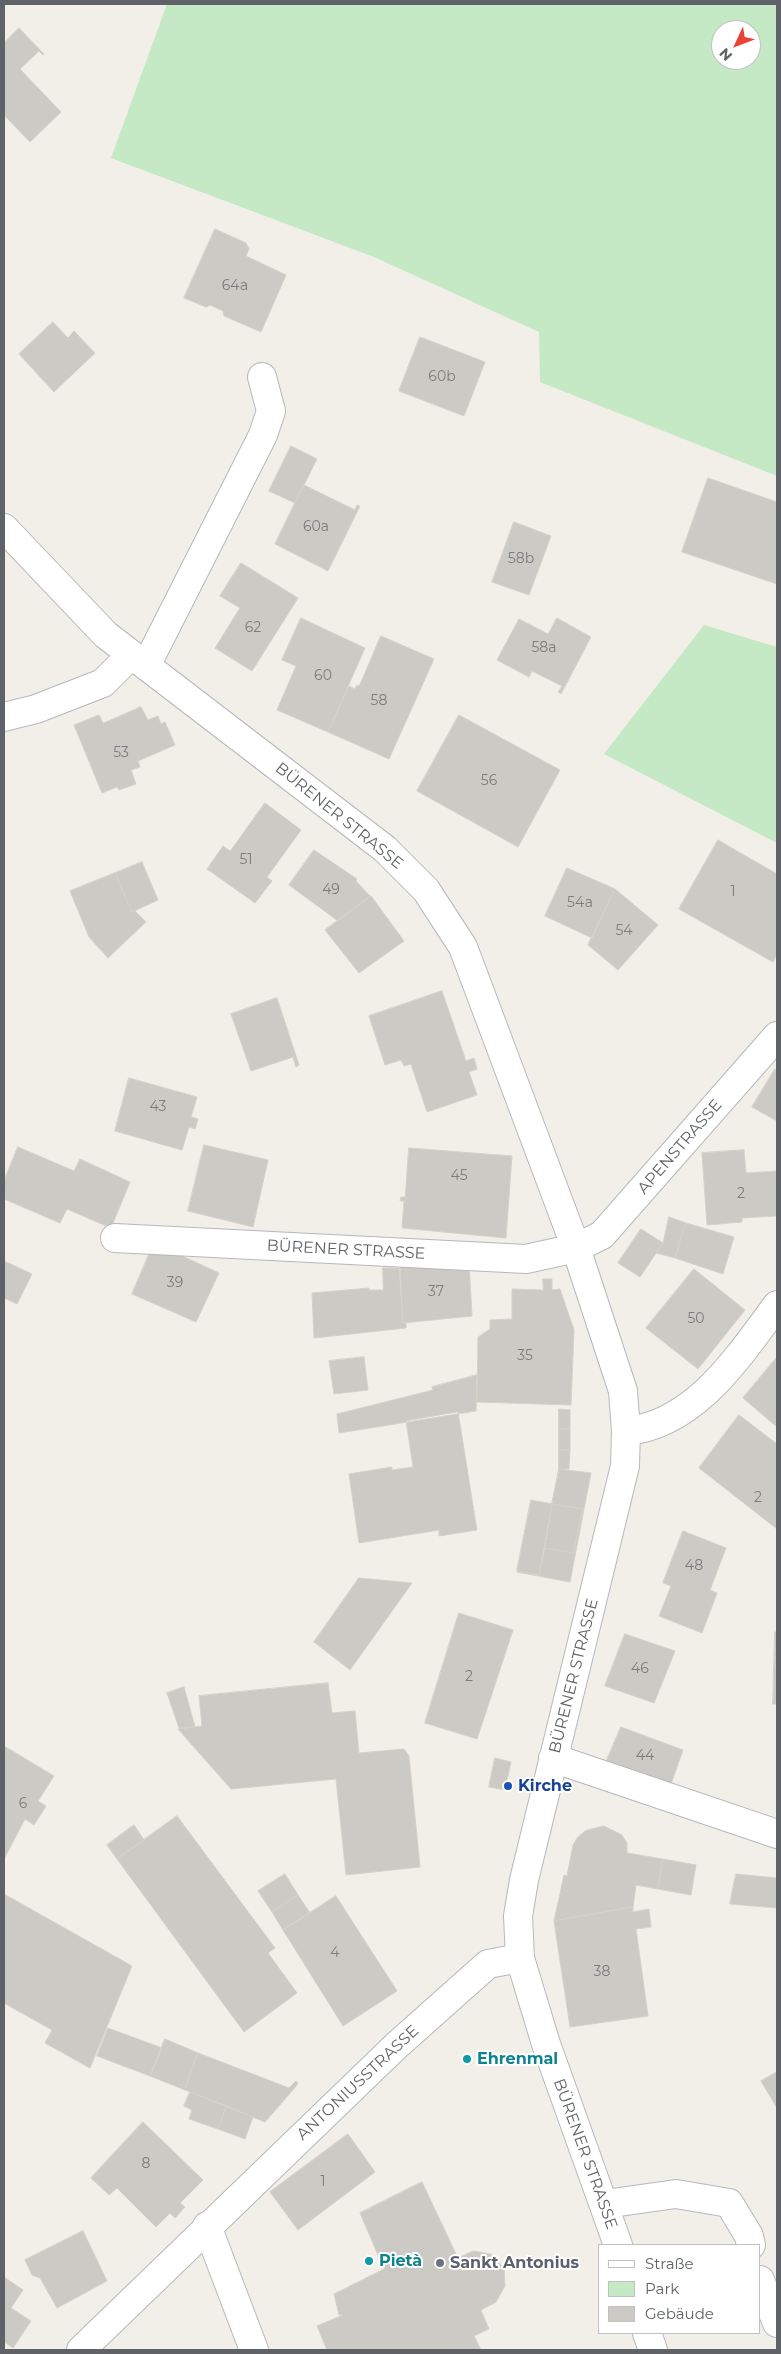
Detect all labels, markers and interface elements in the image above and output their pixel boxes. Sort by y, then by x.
north arrow [711,20,761,70]
text: N [715,44,736,65]
house number: 64a [222,278,248,294]
house number: 60b [428,369,456,385]
house number: 60a [303,519,329,535]
house number: 58b [508,551,534,567]
house number: 62 [245,620,261,636]
house number: 58a [531,640,557,656]
house number: 60 [314,668,332,684]
house number: 58 [371,693,387,709]
house number: 53 [113,745,129,761]
street label: BÜRENER STRASSE [271,759,407,873]
house number: 56 [481,773,497,789]
house number: 51 [240,852,252,868]
house number: 49 [322,882,340,898]
house number: 1 [730,884,736,900]
house number: 54a [567,895,593,911]
house number: 54 [615,923,633,939]
street label: APENSTRASSE [634,1096,726,1198]
house number: 43 [150,1099,166,1115]
house number: 45 [450,1168,468,1184]
house number: 2 [737,1186,745,1202]
street label: BÜRENER STRASSE [266,1236,426,1264]
house number: 39 [167,1275,183,1291]
house number: 37 [428,1284,444,1300]
house number: 50 [687,1311,705,1327]
house number: 35 [517,1348,533,1364]
house number: 2 [754,1490,762,1506]
house number: 48 [685,1558,703,1574]
street label: BÜRENER STRASSE [545,1597,603,1755]
house number: 46 [631,1661,649,1677]
house number: 2 [465,1669,473,1685]
house number: 44 [636,1748,654,1764]
place label: Kirche [518,1776,572,1796]
marker: Kirche [502,1780,514,1792]
house number: 6 [19,1796,27,1812]
house number: 4 [330,1945,340,1961]
house number: 38 [594,1964,610,1980]
street label: ANTONIUSSTRASSE [293,2022,423,2144]
place label: Ehrenmal [477,2049,558,2069]
marker: Ehrenmal [461,2053,473,2065]
street label: BÜRENER STRASSE [549,2076,621,2232]
house number: 8 [142,2156,150,2172]
house number: 1 [320,2174,326,2190]
legend [598,2244,761,2334]
place label: Pietà [379,2251,422,2271]
place label: Sankt Antonius [450,2253,579,2273]
text: Straße [645,2254,694,2273]
marker: Pietà [363,2255,375,2267]
marker: Sankt Antonius [434,2257,446,2269]
text: Park [645,2279,679,2298]
text: Gebäude [645,2304,714,2323]

